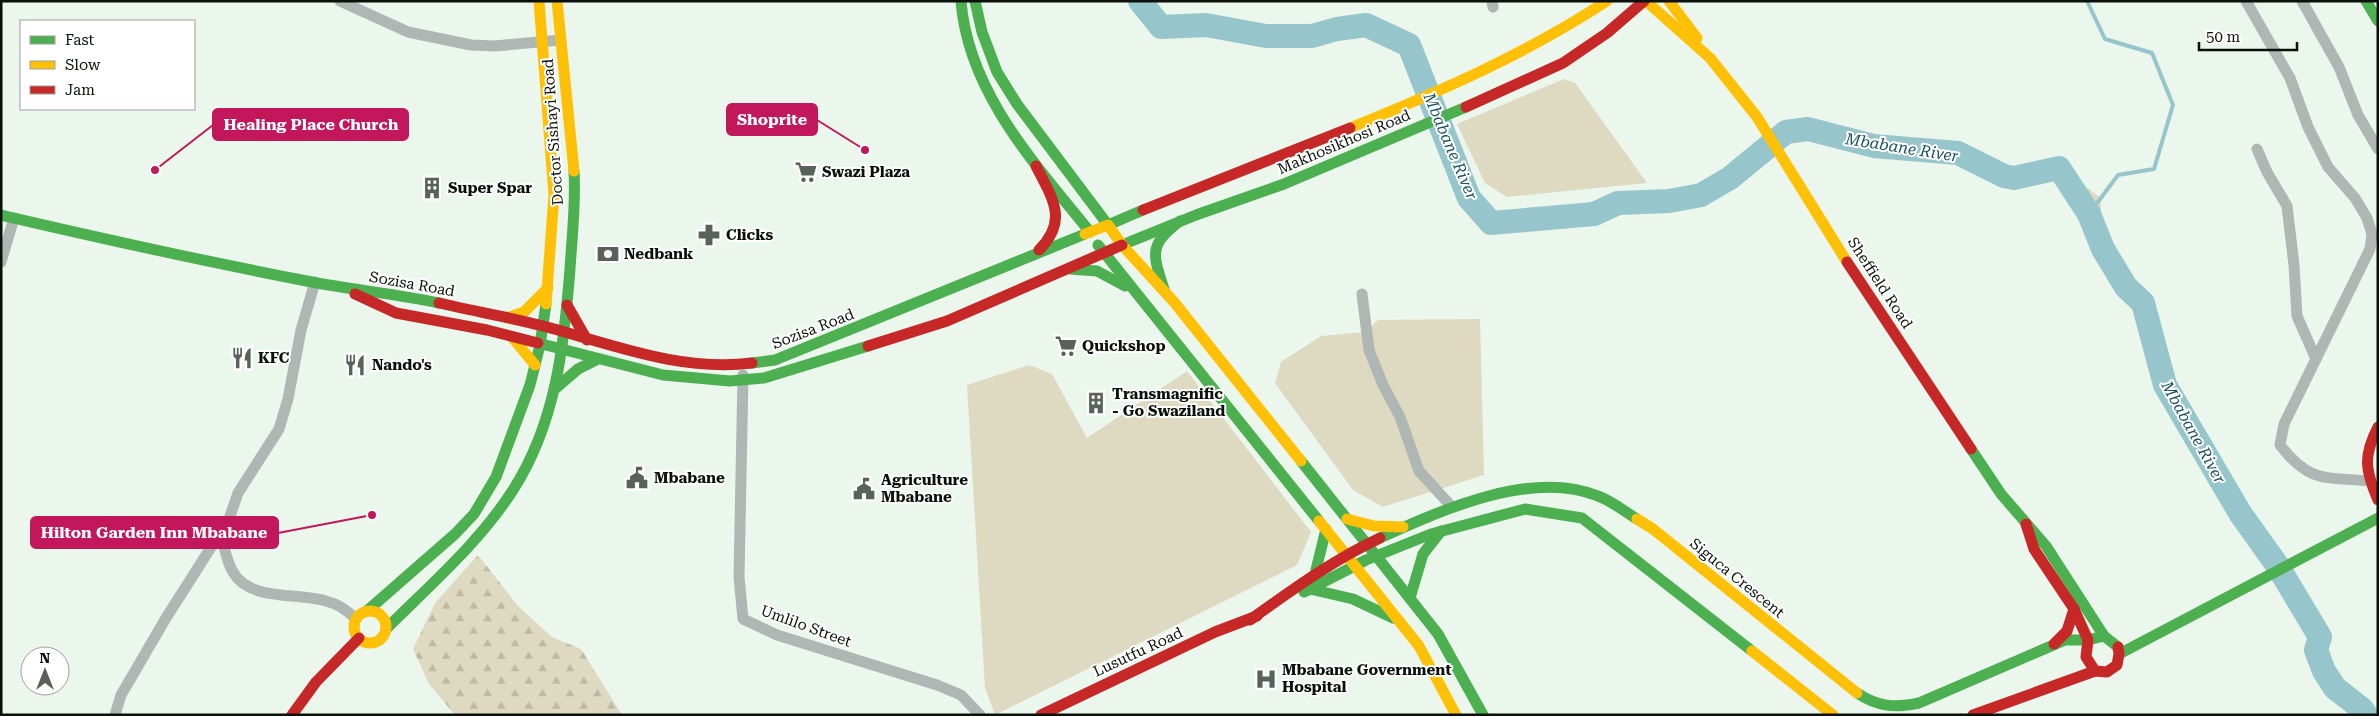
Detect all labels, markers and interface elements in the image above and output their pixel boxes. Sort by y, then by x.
legend [20,20,195,110]
scale bar [2199,20,2296,52]
text: 50 m [2206,28,2241,46]
text: Fast [65,31,95,49]
text: Slow [65,56,101,74]
street label: Doctor Sishayi Road [539,58,567,206]
text: Jam [65,81,95,99]
water label: Mbabane River [1419,89,1482,203]
callout: Shoprite [727,104,817,135]
street label: Makhosikhosi Road [1275,106,1414,178]
callout: Healing Place Church [213,109,408,140]
text: Shoprite [737,110,807,129]
text: Healing Place Church [224,115,399,134]
water label: Mbabane River [1843,129,1960,166]
supermarket icon: Swazi Plaza [793,159,819,185]
place label: Swazi Plaza [822,163,910,181]
building icon: Super Spar [419,175,445,201]
place label: Super Spar [448,179,532,197]
pharmacy icon: Clicks [696,222,722,248]
place label: Clicks [726,226,774,244]
street label: Sheffield Road [1844,234,1916,332]
bank icon: Nedbank [595,241,621,267]
place label: Nedbank [624,245,694,263]
street label: Sozisa Road [368,268,457,300]
street label: Sozisa Road [769,305,857,353]
supermarket icon: Quickshop [1053,333,1079,359]
place label: Quickshop [1082,337,1166,355]
restaurant icon: KFC [229,345,255,371]
place label: KFC [258,349,290,367]
restaurant icon: Nando's [342,352,368,378]
place label: Nando's [372,356,432,374]
water label: Mbabane River [2157,377,2230,487]
place label: Transmagnific - Go Swaziland [1112,385,1225,420]
building icon: Transmagnific - Go Swaziland [1083,390,1109,416]
public building icon: Mbabane [624,465,650,491]
place label: Mbabane [654,469,725,487]
place label: Agriculture Mbabane [881,471,968,506]
public building icon: Agriculture Mbabane [851,476,877,502]
callout: Hilton Garden Inn Mbabane [31,517,278,548]
text: Hilton Garden Inn Mbabane [41,523,267,542]
street label: Siguca Crescent [1686,534,1788,622]
street label: Umlilo Street [758,601,854,651]
street label: Lusutfu Road [1090,623,1186,681]
north arrow [20,646,70,696]
text: N [40,650,51,666]
place label: Mbabane Government Hospital [1282,661,1452,696]
hospital icon: Mbabane Government Hospital [1253,666,1279,692]

